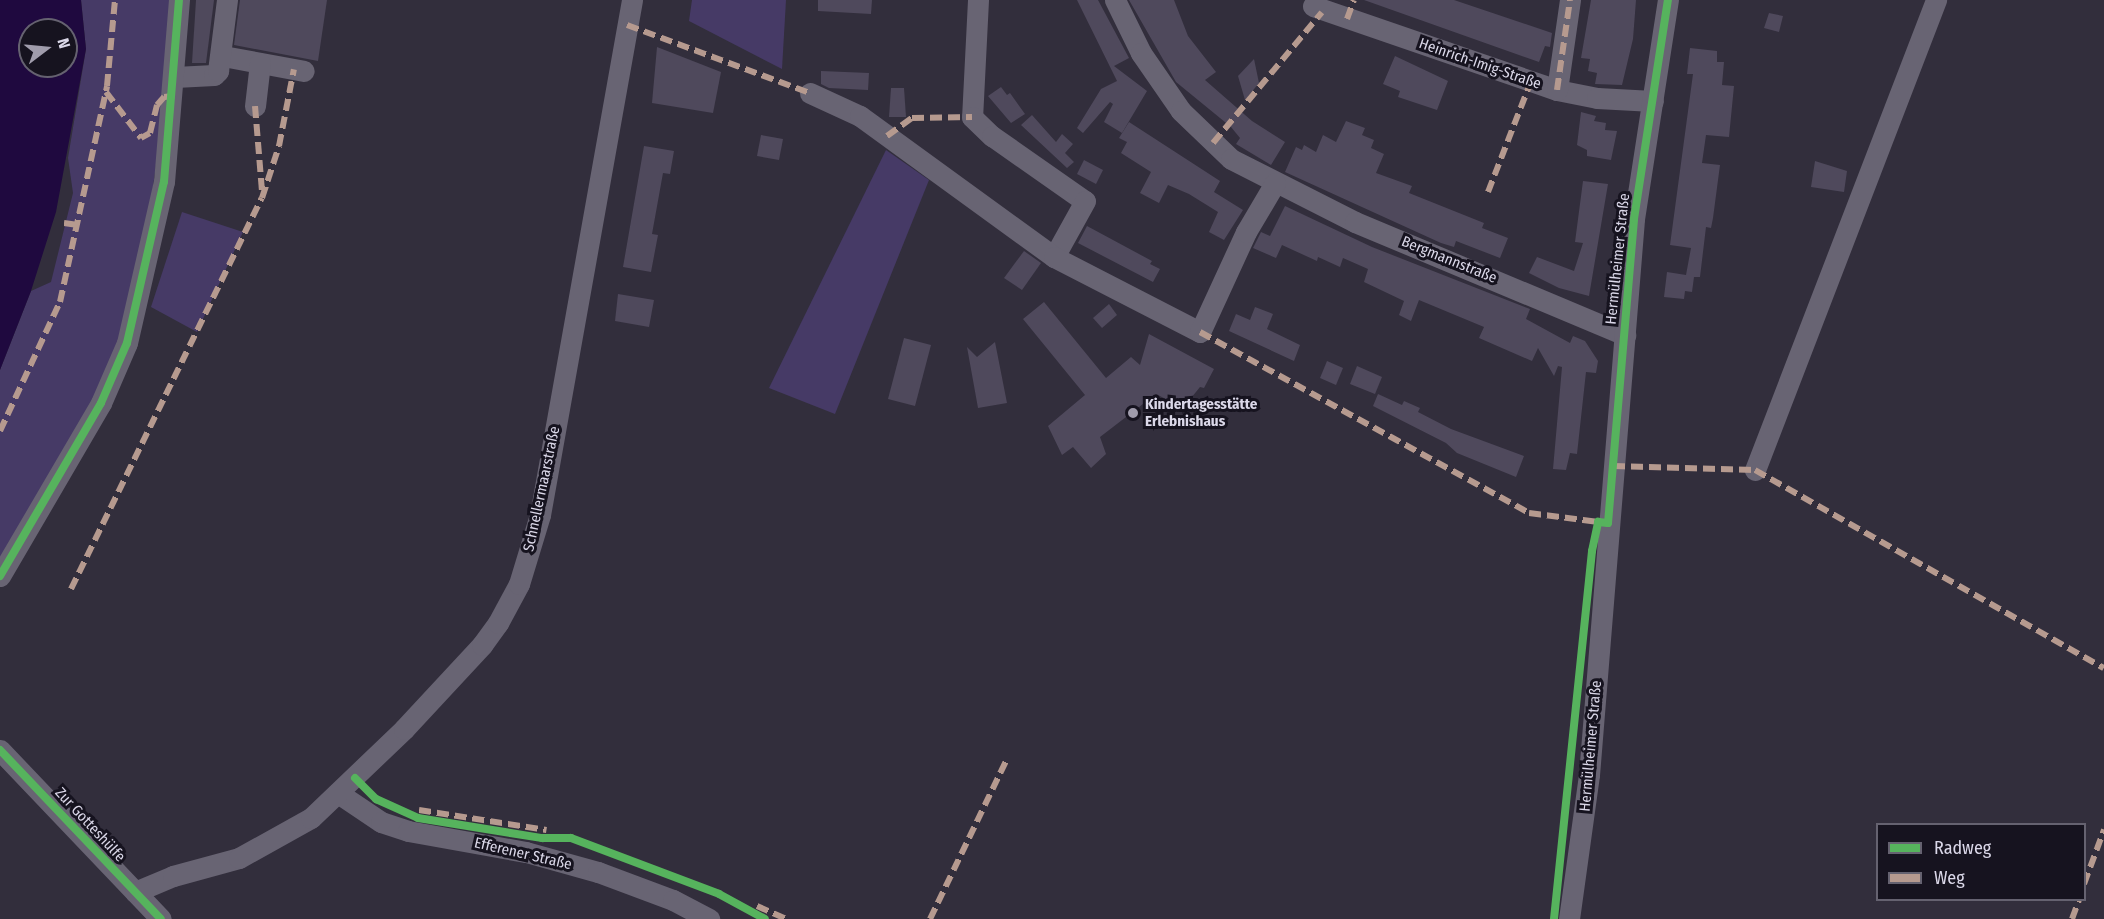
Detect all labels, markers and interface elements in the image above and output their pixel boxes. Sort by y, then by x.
north arrow [18,18,78,78]
street label: Heinrich-Imig-Straße [1417,35,1543,93]
text: N [53,36,74,51]
street label: Hermülheimer Straße [1602,193,1634,325]
street label: Bergmannstraße [1399,233,1499,287]
place label: Kindertagesstätte Erlebnishaus [1145,395,1257,430]
marker: Kindertagesstätte Erlebnishaus [1126,406,1140,420]
street label: Schnellermaarstraße [520,425,564,553]
street label: Hermülheimer Straße [1576,680,1606,812]
street label: Zur Gotteshülfe [51,784,129,866]
legend [1876,823,2086,901]
street label: Efferener Straße [473,834,573,874]
text: Radweg [1934,837,1991,859]
text: Weg [1934,867,1965,889]

